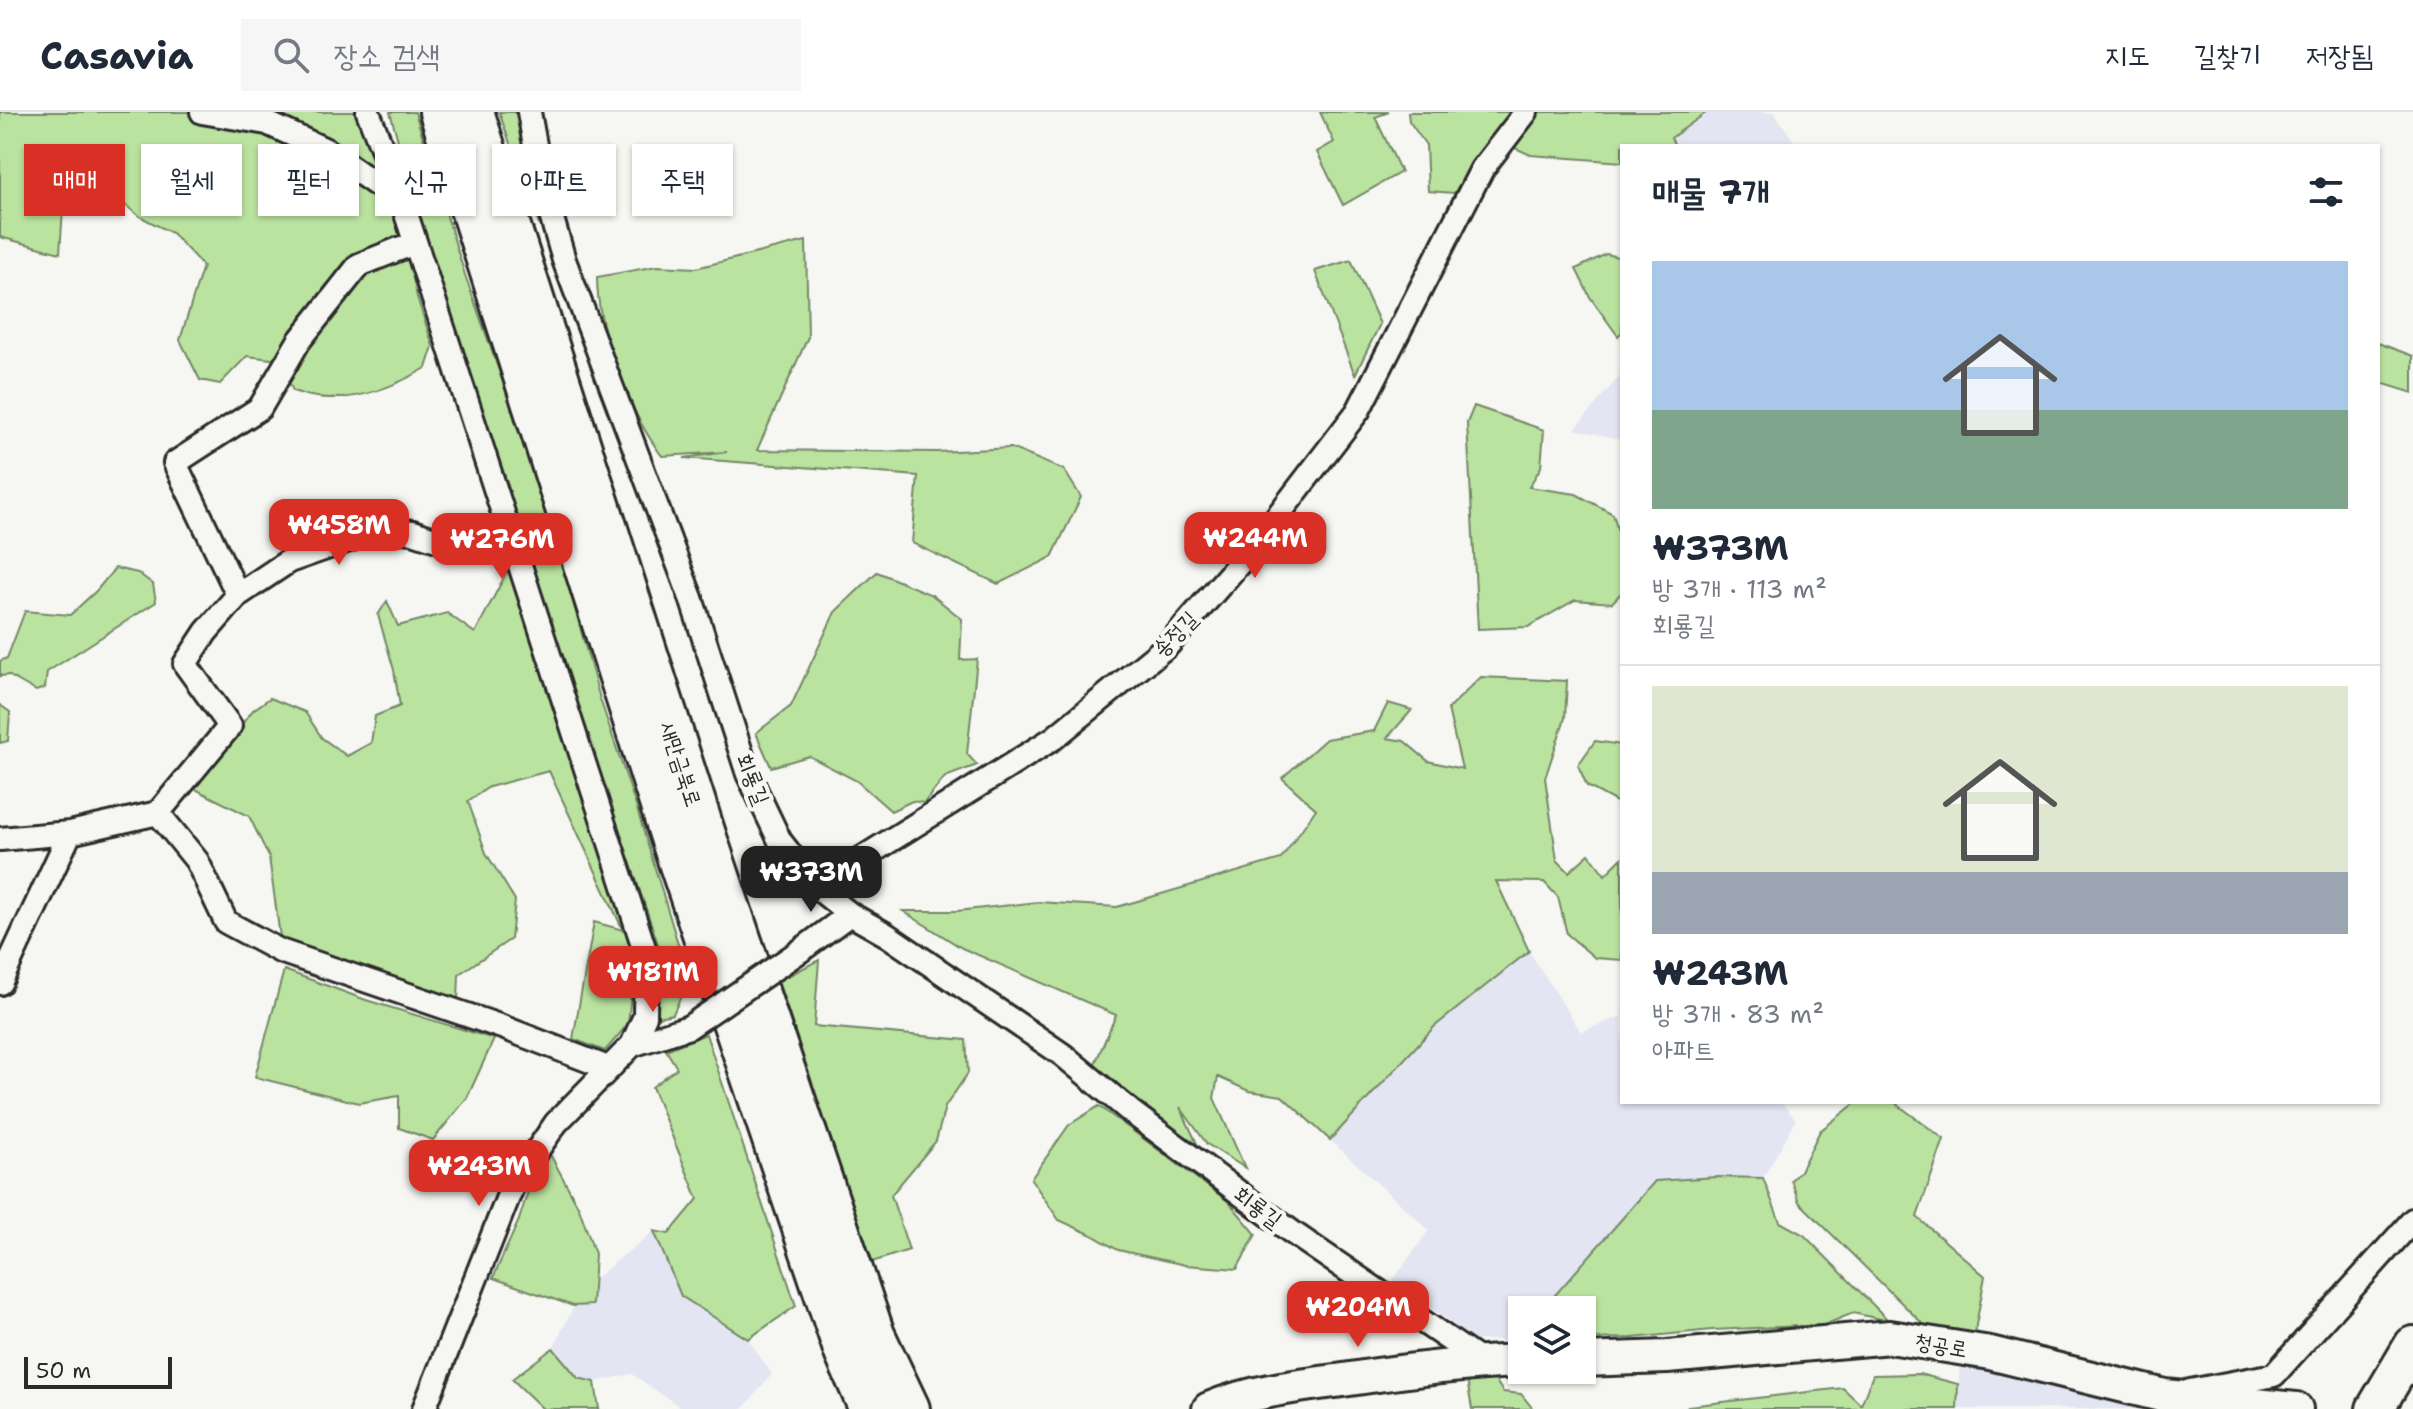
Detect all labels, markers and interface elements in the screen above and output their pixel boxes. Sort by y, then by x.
search box [241,19,801,91]
text: Casavia [40,30,193,81]
icon: search [269,33,313,77]
text: 장소 검색 [333,35,440,76]
text: 지도 [2105,36,2150,74]
text: 길찾기 [2194,36,2261,74]
text: 저장됨 [2305,36,2373,74]
chip: 매매 [24,144,125,216]
chip: 월세 [141,144,242,216]
chip: 필터 [258,144,359,216]
chip: 신규 [375,144,476,216]
chip: 아파트 [492,144,616,216]
chip: 주택 [632,144,733,216]
text: 매물 7개 [1652,169,1770,215]
icon: filters [2304,170,2348,214]
icon: home [1928,313,2072,457]
pin: ₩458M [283,499,395,567]
text: ₩458M [287,507,391,542]
pin: ₩244M [1199,512,1311,580]
pin: ₩276M [446,513,558,581]
text: ₩244M [1202,520,1308,555]
text: ₩276M [450,521,555,556]
text: ₩373M [1652,525,1789,571]
text: 방 3개 · 113 m² [1652,571,1827,606]
street label: 송정길 [1146,605,1204,663]
text: 회룡길 [1652,607,1715,642]
street label: 새만금북로 [654,717,708,811]
icon: home [1928,738,2072,882]
street label: 회룡길 [730,749,777,809]
pin: ₩373M [755,846,867,914]
text: ₩373M [759,854,863,889]
pin: ₩181M [597,946,709,1014]
text: ₩243M [1652,950,1788,996]
text: ₩181M [607,954,699,989]
text: 방 3개 · 83 m² [1652,996,1824,1031]
text: 아파트 [1652,1032,1715,1067]
pin: ₩243M [423,1140,535,1208]
text: ₩243M [427,1148,531,1183]
street label: 회룡길 [1228,1179,1288,1235]
pin: ₩204M [1302,1281,1414,1349]
text: ₩204M [1305,1289,1411,1324]
map controls [1508,1296,1596,1384]
button: layers [1508,1296,1596,1384]
street label: 청공로 [1912,1326,1970,1364]
scale bar [24,1353,172,1389]
text: 50 m [36,1356,91,1385]

